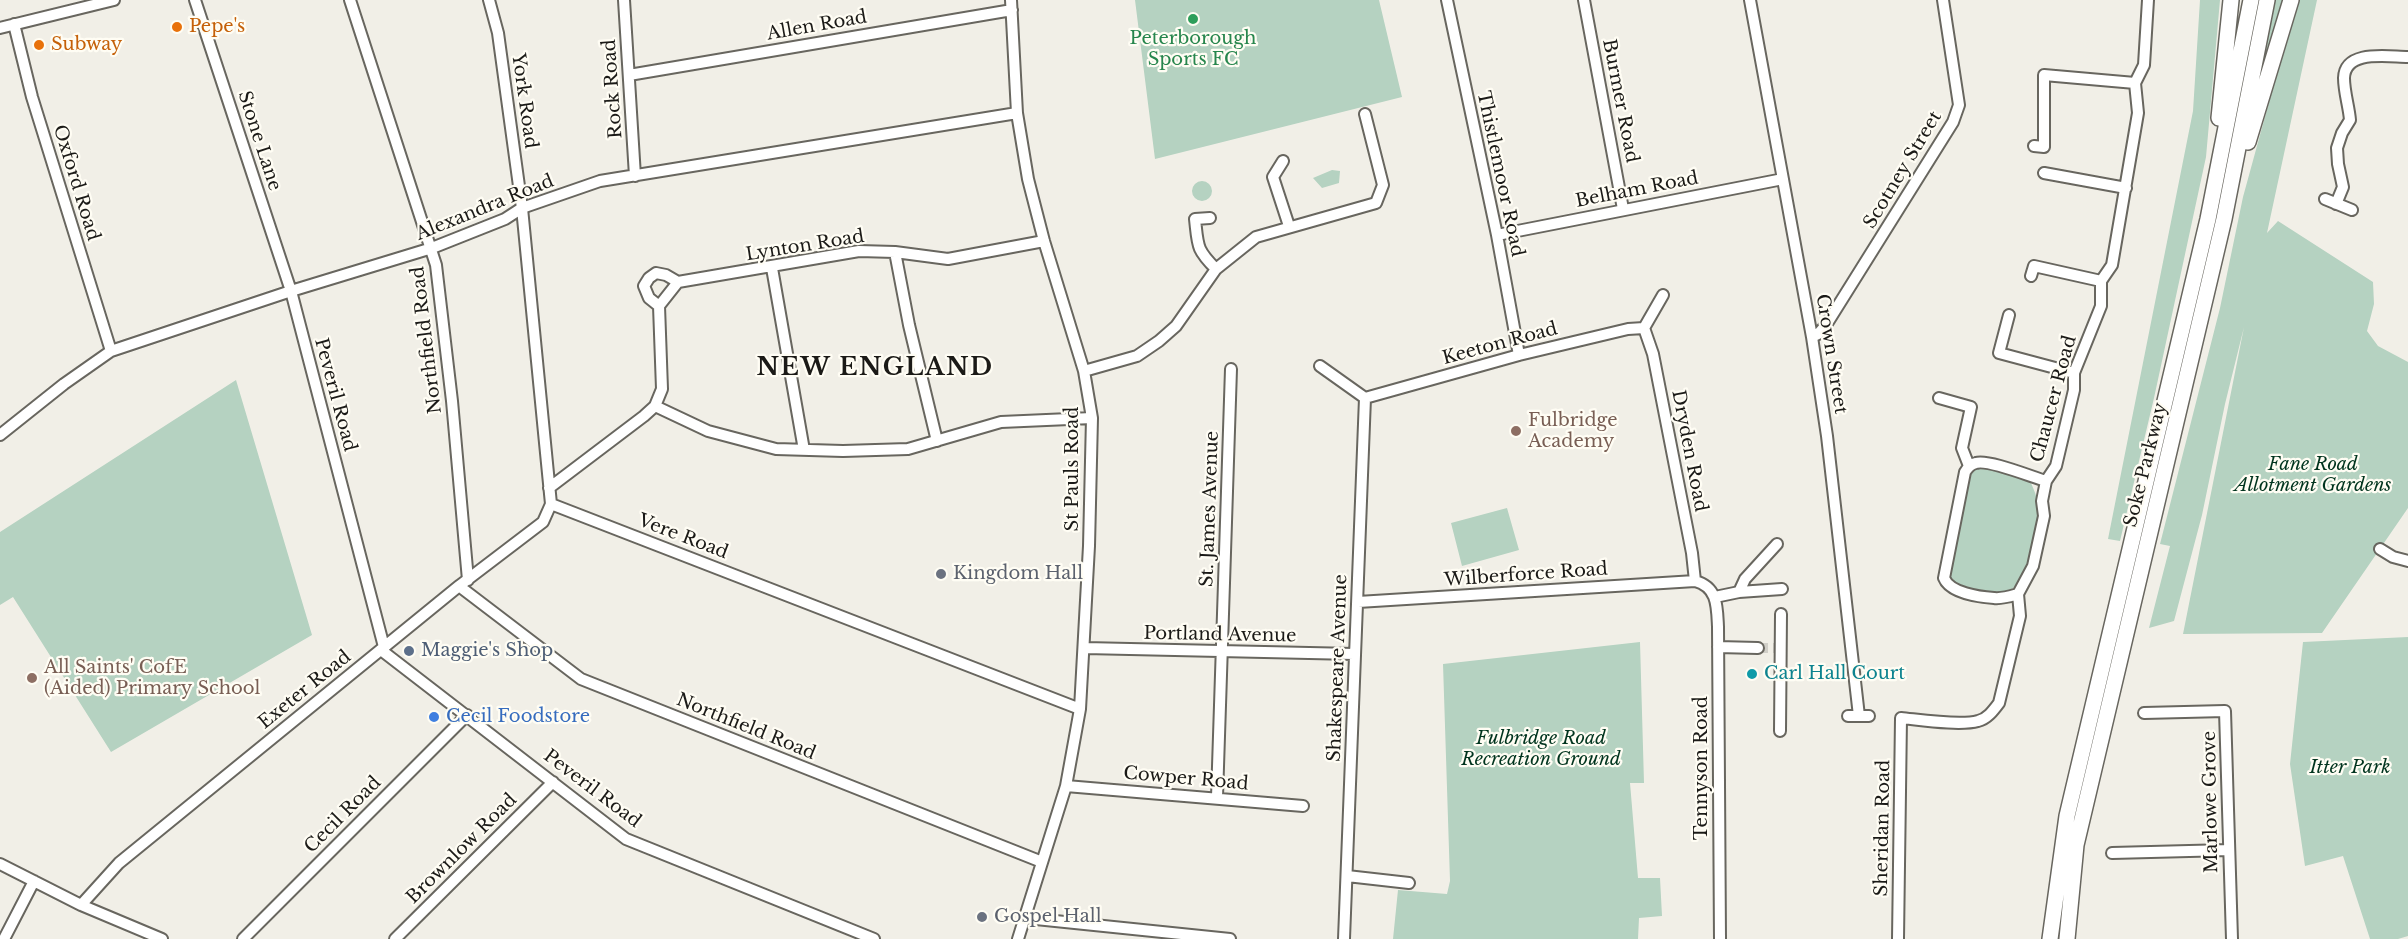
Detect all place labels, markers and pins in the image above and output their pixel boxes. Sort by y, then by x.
marker: Peterborough Sports FC [1186,12,1200,26]
place label: Pepe's [189,16,245,38]
marker: Pepe's [170,20,184,34]
place label: Peterborough Sports FC [1130,28,1256,70]
place label: Subway [51,34,122,56]
marker: Subway [32,38,46,52]
place label: Fulbridge Academy [1528,410,1618,452]
marker: Fulbridge Academy [1509,424,1523,438]
place label: Kingdom Hall [953,563,1083,585]
marker: Kingdom Hall [934,567,948,581]
place label: Maggie's Shop [421,640,553,662]
marker: Maggie's Shop [402,644,416,658]
place label: All Saints' CofE (Aided) Primary School [44,657,260,700]
place label: Carl Hall Court [1764,663,1905,685]
marker: Carl Hall Court [1745,667,1759,681]
marker: All Saints' CofE (Aided) Primary School [25,671,39,685]
place label: Cecil Foodstore [446,706,590,728]
marker: Cecil Foodstore [427,710,441,724]
place label: Gospel Hall [994,906,1101,928]
marker: Gospel Hall [975,910,989,924]

